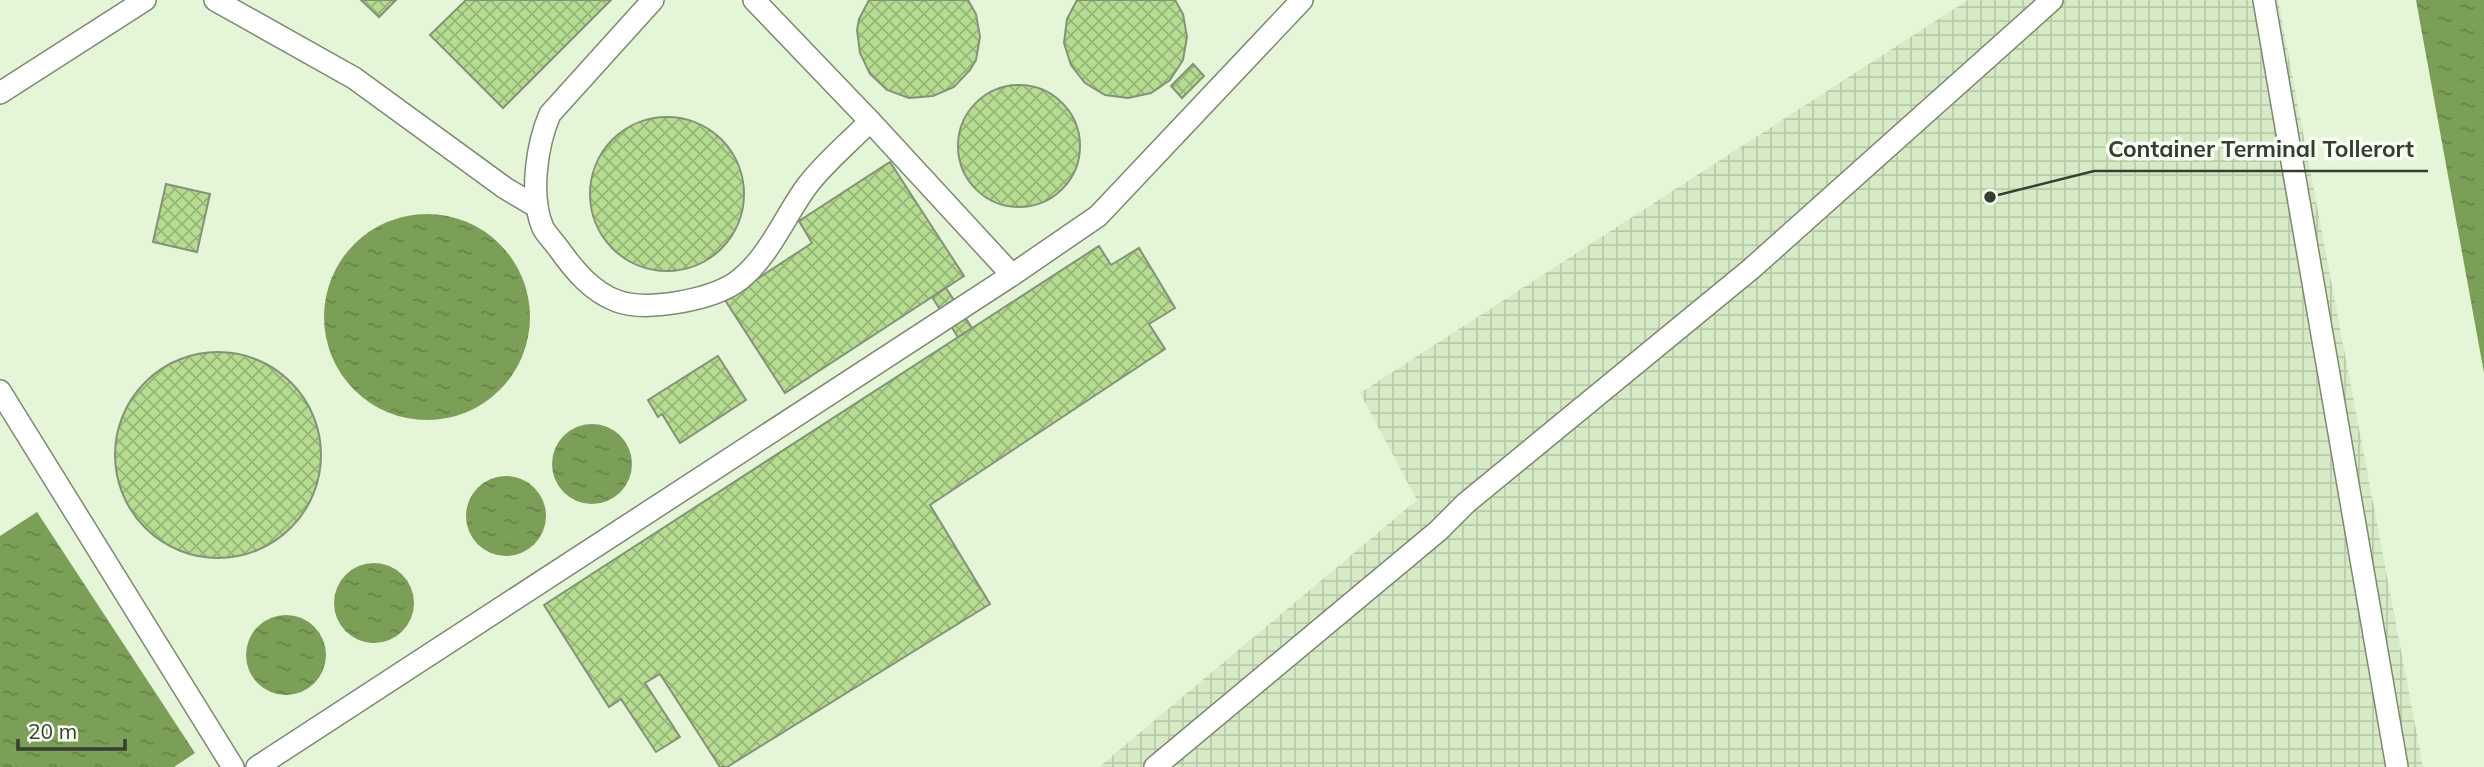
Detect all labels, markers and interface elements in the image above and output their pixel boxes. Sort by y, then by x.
callout: Container Terminal Tollerort [2094,127,2428,171]
text: Container Terminal Tollerort [2108,134,2414,163]
scale bar [18,708,124,752]
text: 20 m [28,718,77,744]

